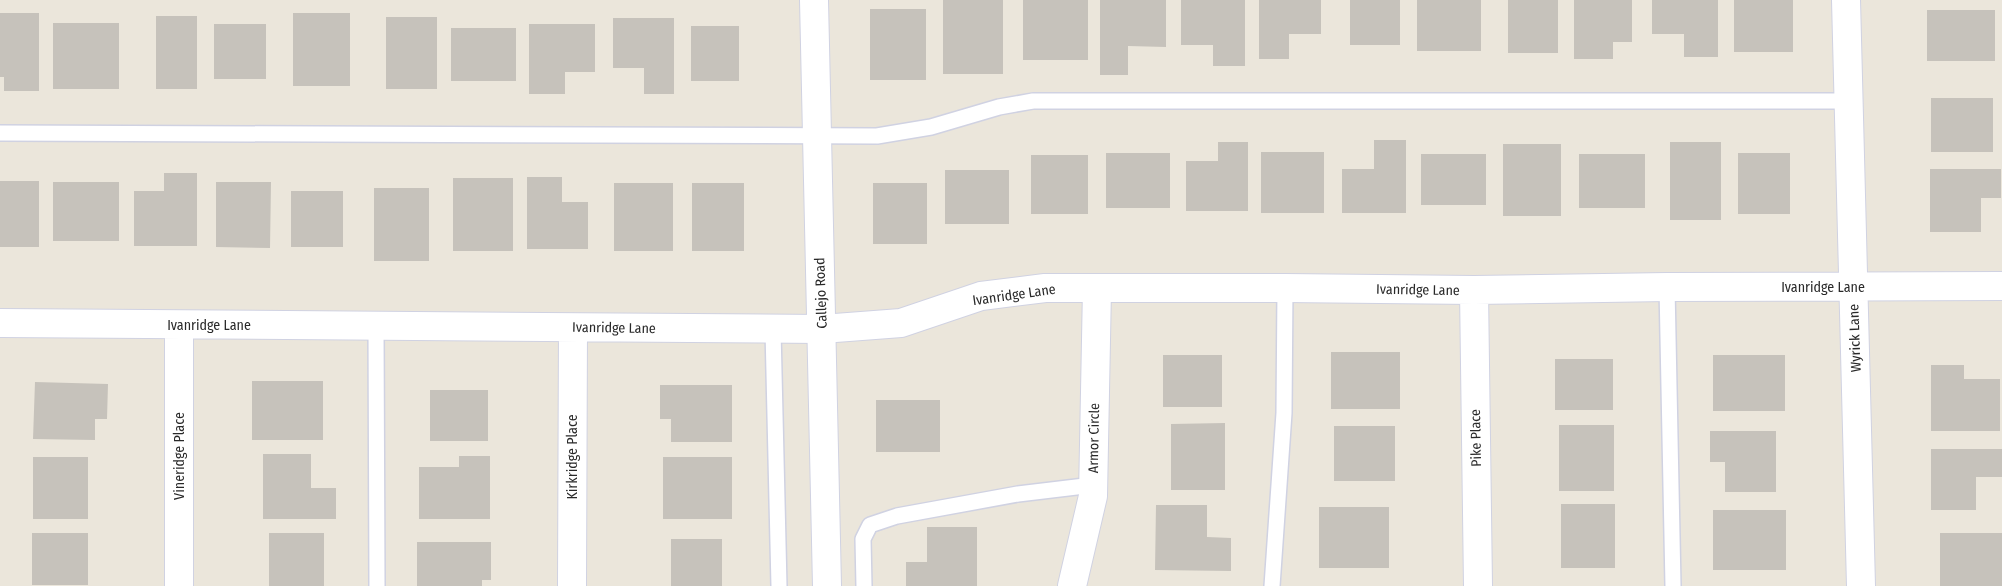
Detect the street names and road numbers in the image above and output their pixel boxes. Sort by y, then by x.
street label: Callejo Road [811,257,831,329]
street label: Ivanridge Lane [1781,279,1865,296]
street label: Ivanridge Lane [971,281,1057,309]
street label: Ivanridge Lane [1376,281,1460,299]
street label: Wyrick Lane [1845,304,1865,372]
street label: Ivanridge Lane [167,317,251,334]
street label: Ivanridge Lane [572,319,656,337]
street label: Armor Circle [1085,403,1103,473]
street label: Pike Place [1467,409,1485,467]
street label: Vineridge Place [171,412,188,500]
street label: Kirkridge Place [564,414,581,500]

